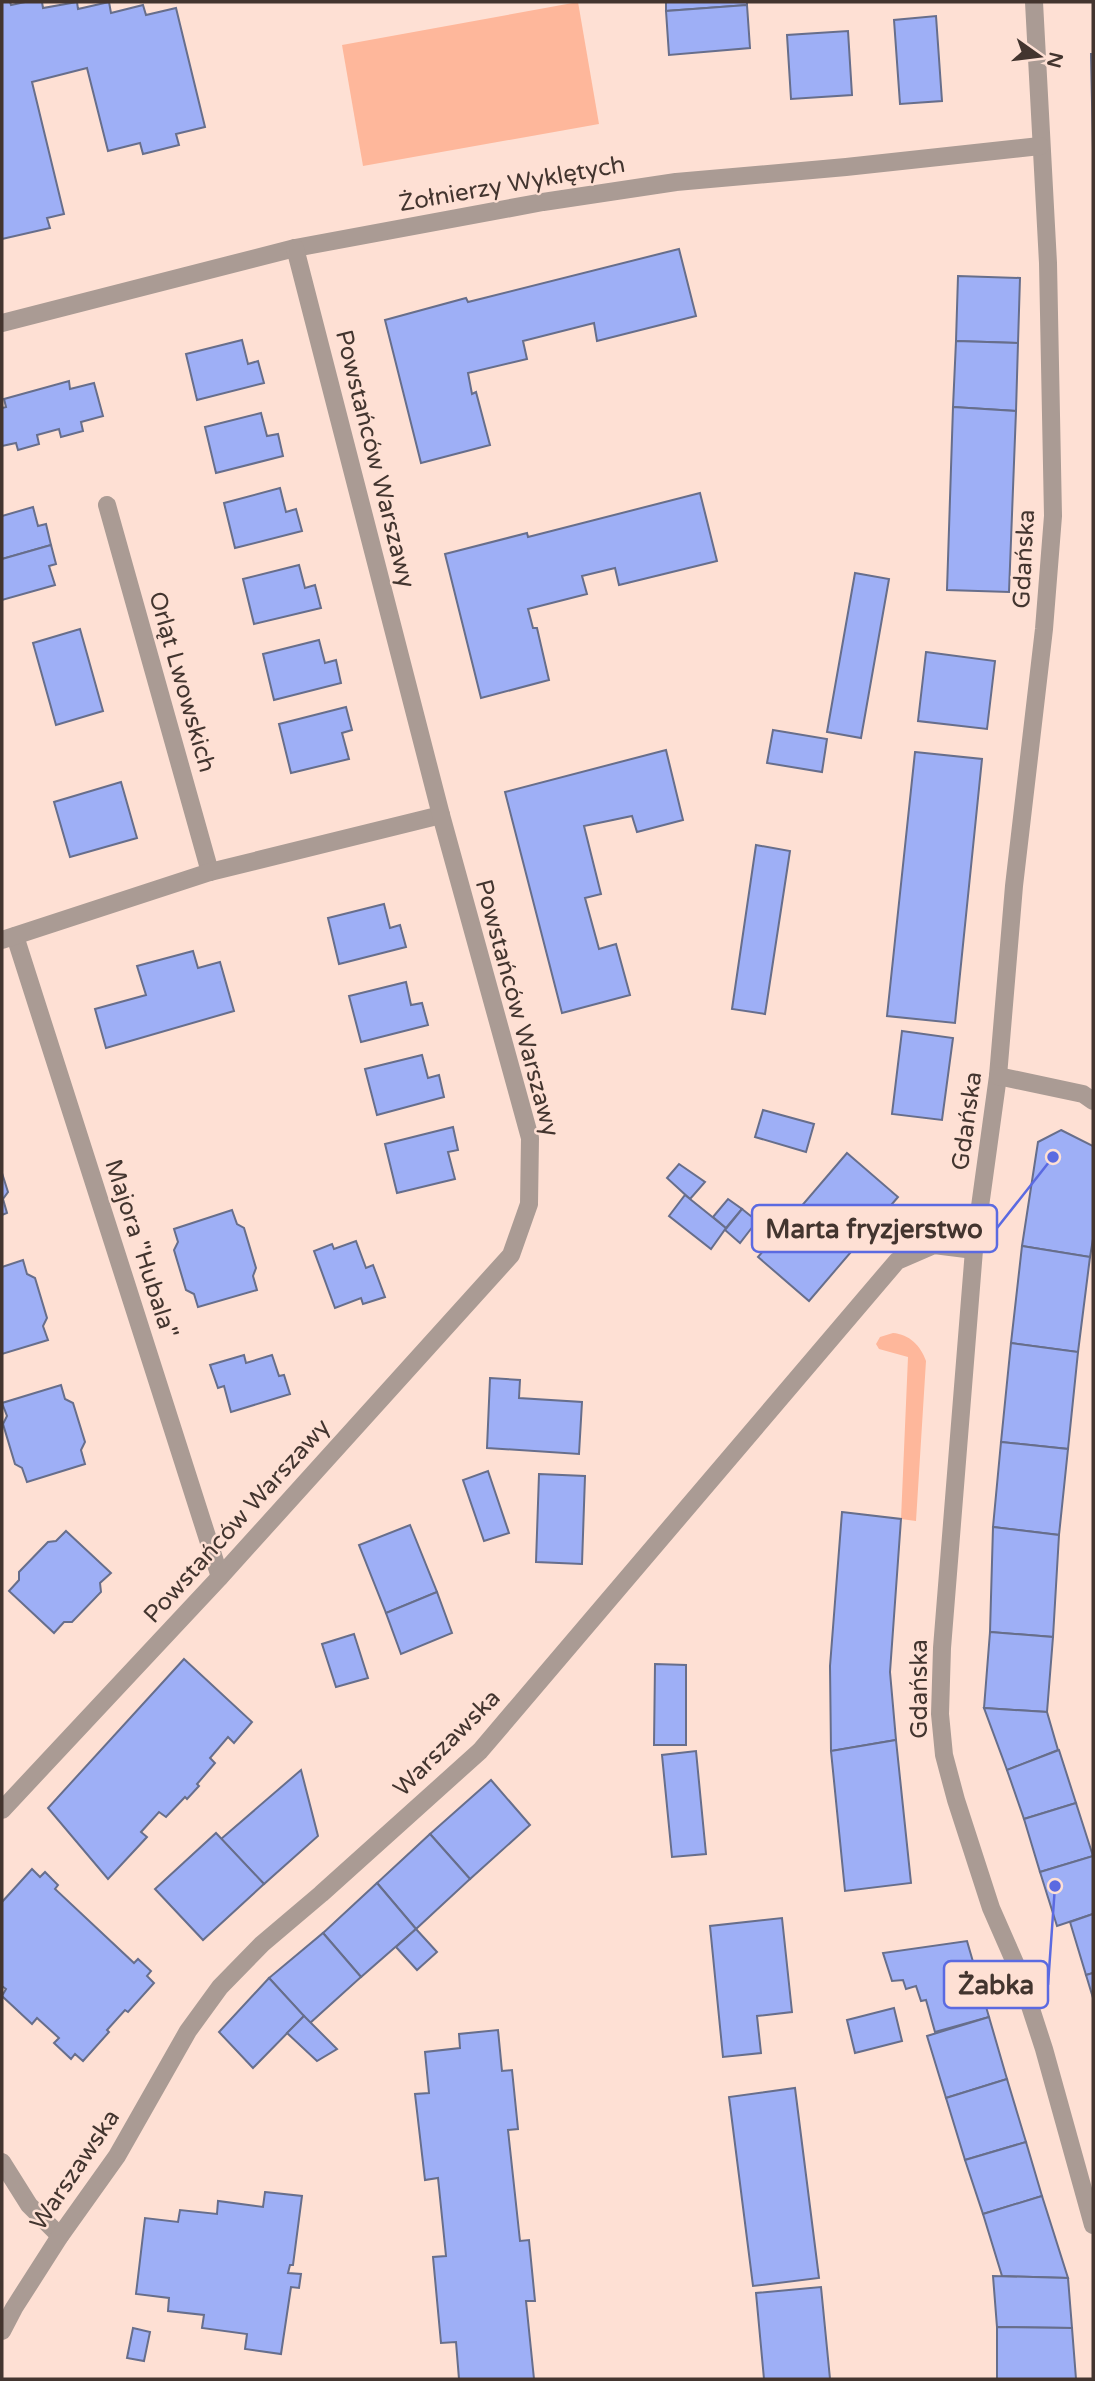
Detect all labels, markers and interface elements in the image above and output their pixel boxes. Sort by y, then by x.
north arrow [1004,21,1074,91]
text: N [1042,50,1067,70]
street label: Żołnierzy Wyklętych [397,150,627,218]
street label: Powstańców Warszawy [329,327,421,591]
street label: Gdańska [1007,509,1041,609]
street label: Orląt Lwowskich [142,588,222,776]
street label: Powstańców Warszawy [469,876,565,1140]
street label: Gdańska [946,1070,988,1172]
street label: Majora "Hubala" [98,1156,184,1342]
callout: Marta fryzjerstwo [752,1205,997,1252]
text: Marta fryzjerstwo [765,1214,983,1245]
street label: Powstańców Warszawy [138,1413,336,1629]
street label: Gdańska [905,1639,934,1739]
street label: Warszawska [387,1683,507,1803]
callout: Żabka [944,1961,1048,2008]
text: Żabka [958,1970,1034,2001]
street label: Warszawska [24,2104,126,2236]

